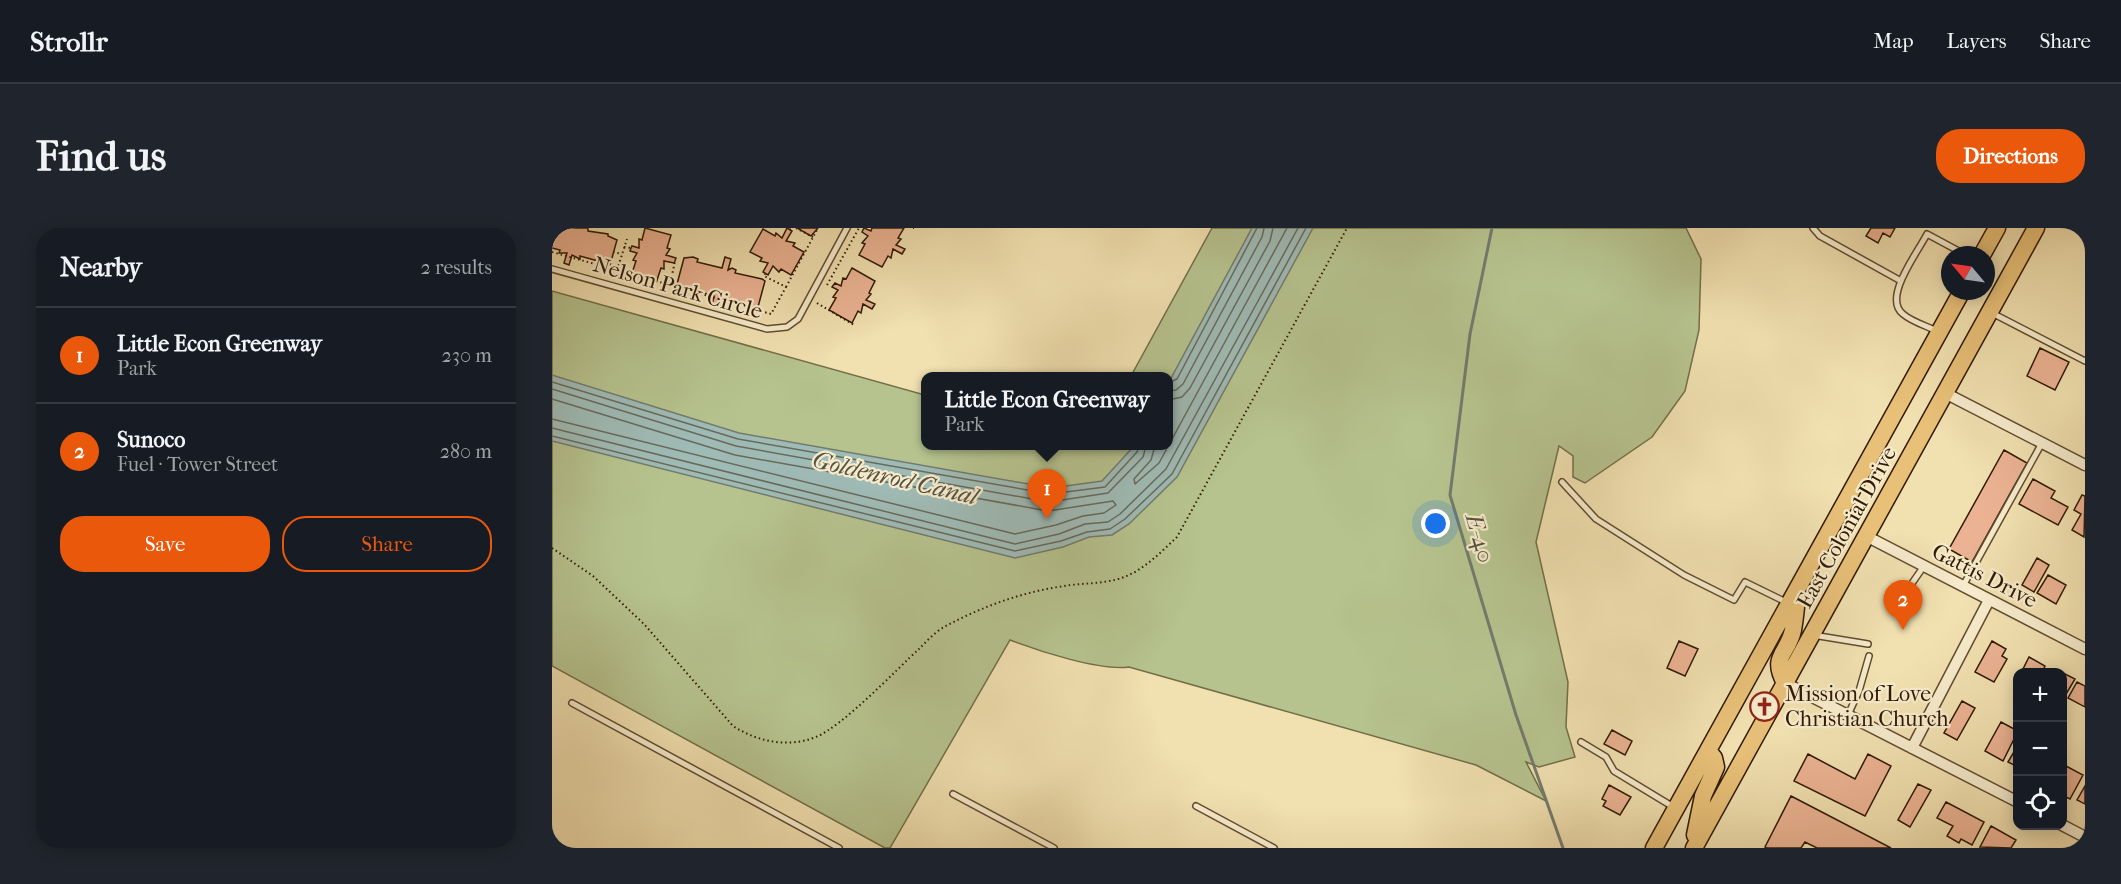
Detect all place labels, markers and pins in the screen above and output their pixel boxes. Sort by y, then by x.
pin: 1 [1028,470,1066,519]
pin: 2 [1884,580,1922,630]
place label: Mission of Love Christian Church [1785,681,1949,732]
church icon: Mission of Love Christian Church [1748,690,1780,722]

